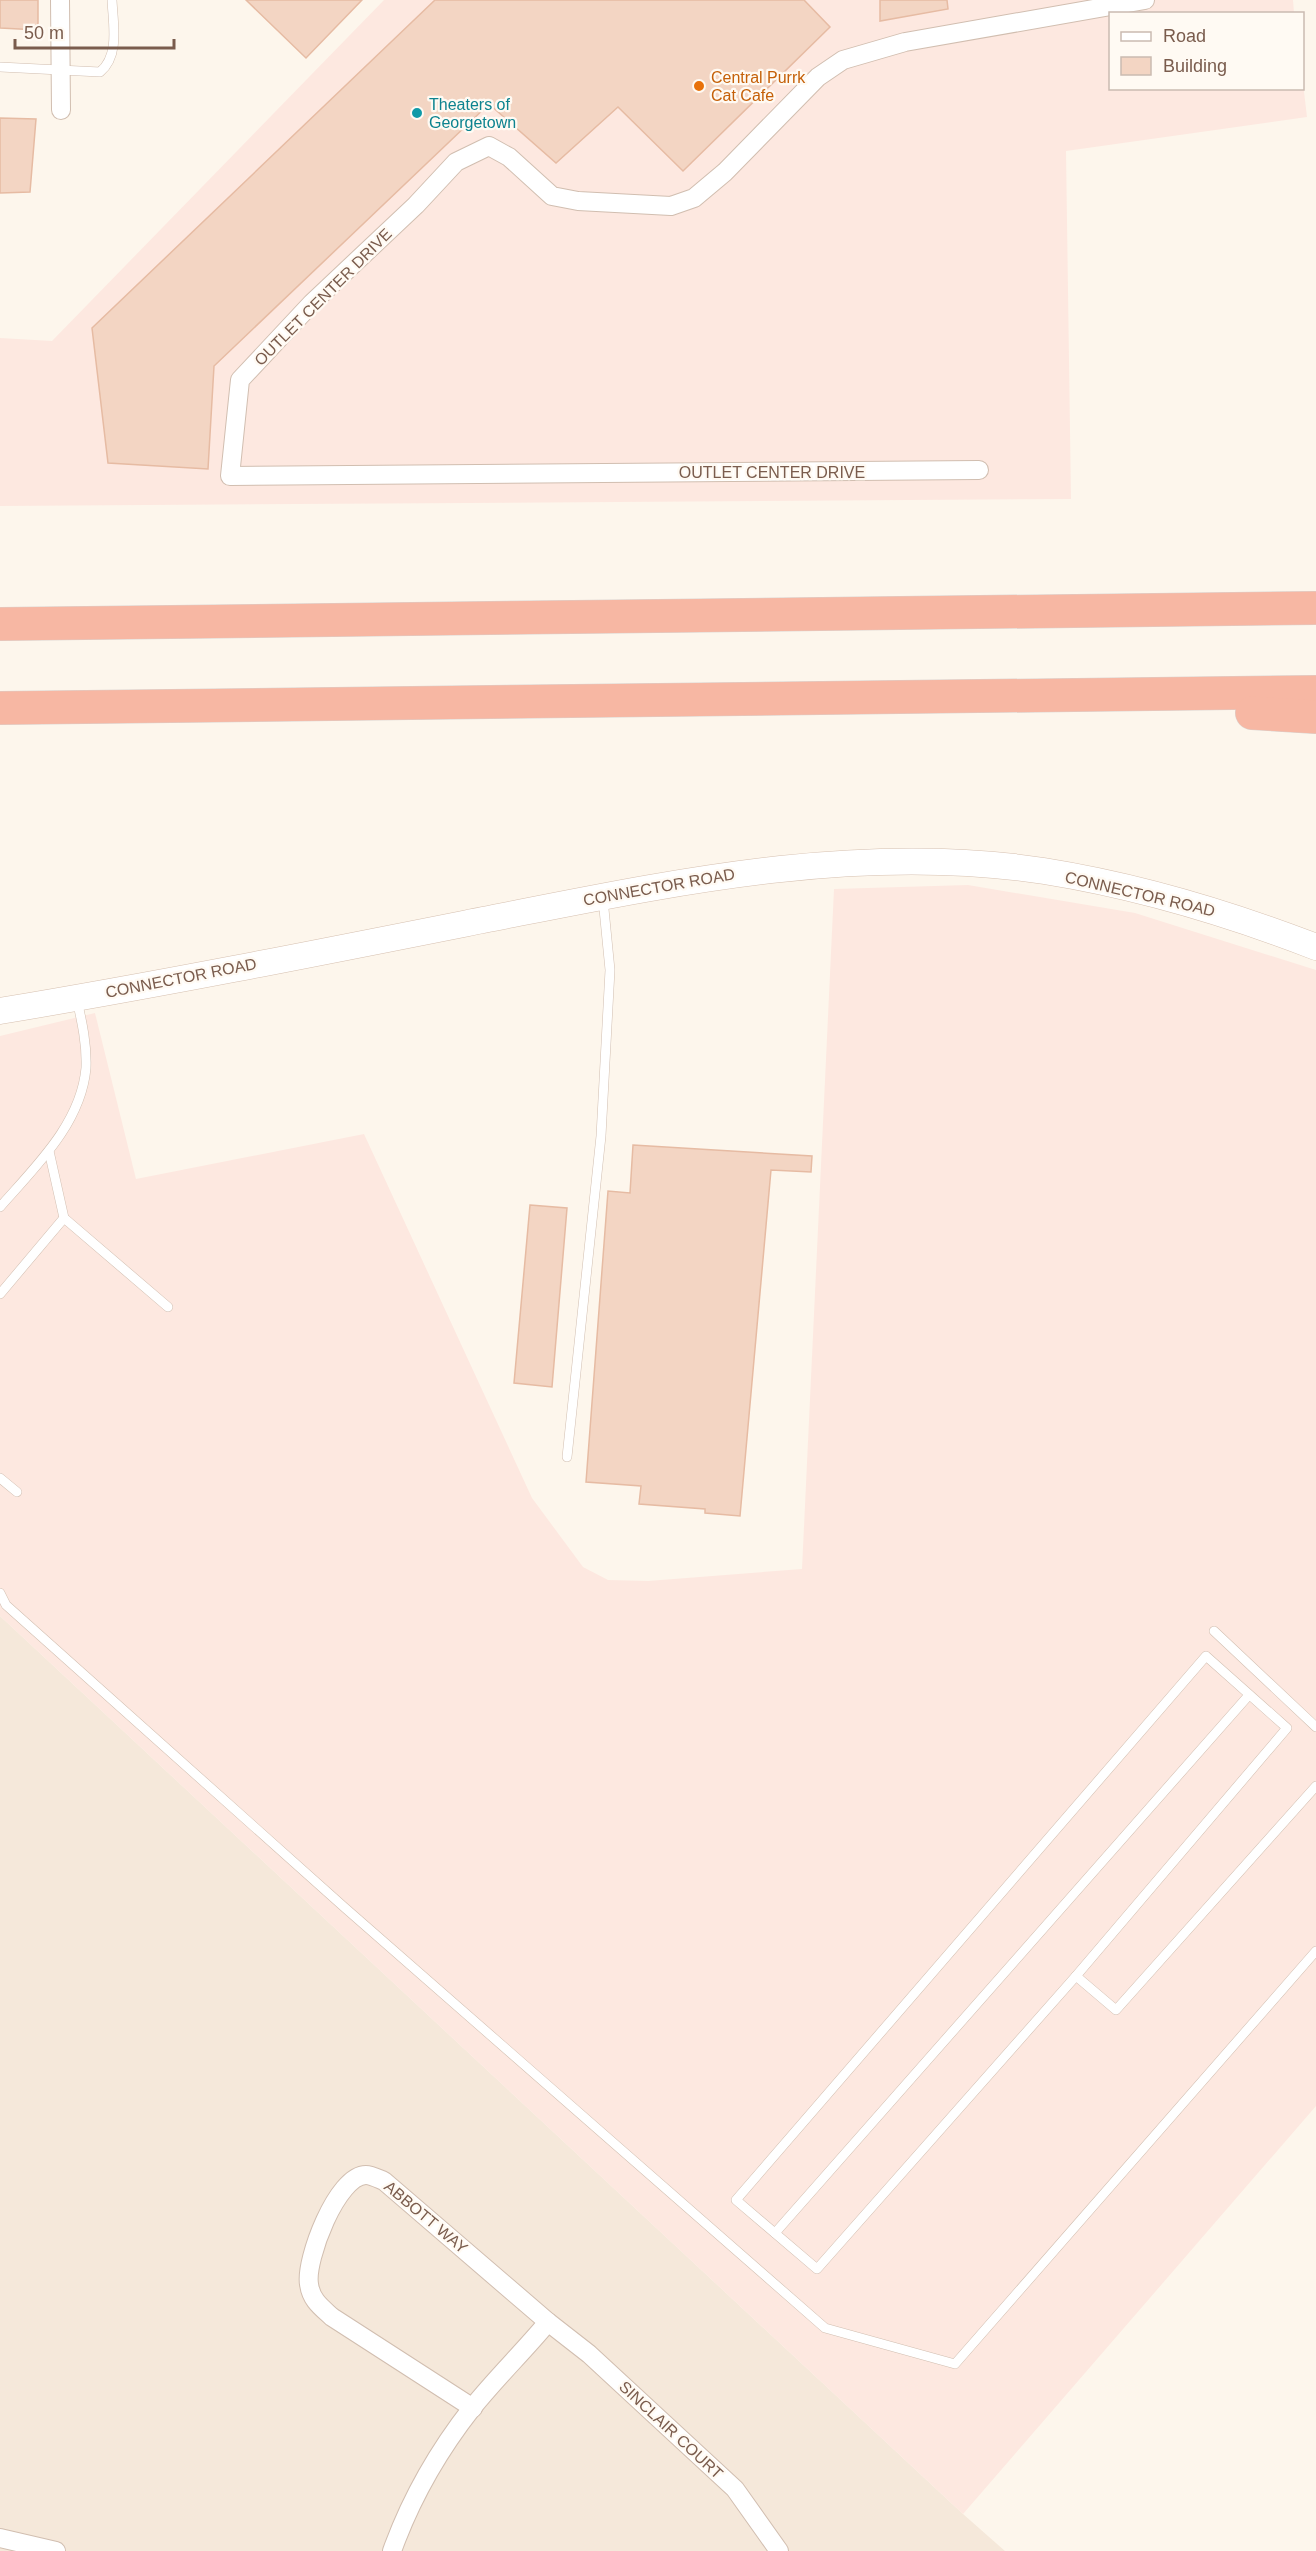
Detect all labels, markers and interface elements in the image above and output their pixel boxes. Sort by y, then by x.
scale bar [15,12,174,50]
legend [1109,12,1304,90]
text: 50 m [24,23,64,43]
text: Road [1163,26,1206,46]
text: Building [1163,56,1227,76]
place label: Central Purrk Cat Cafe [711,69,806,104]
marker: Central Purrk Cat Cafe [692,79,706,93]
place label: Theaters of Georgetown [429,96,516,131]
marker: Theaters of Georgetown [410,106,424,120]
street label: OUTLET CENTER DRIVE [251,225,395,369]
street label: OUTLET CENTER DRIVE [679,464,865,481]
street label: CONNECTOR ROAD [582,865,736,909]
street label: CONNECTOR ROAD [1063,868,1217,920]
street label: CONNECTOR ROAD [104,955,258,1001]
street label: ABBOTT WAY [381,2177,471,2257]
street label: SINCLAIR COURT [616,2378,726,2482]

